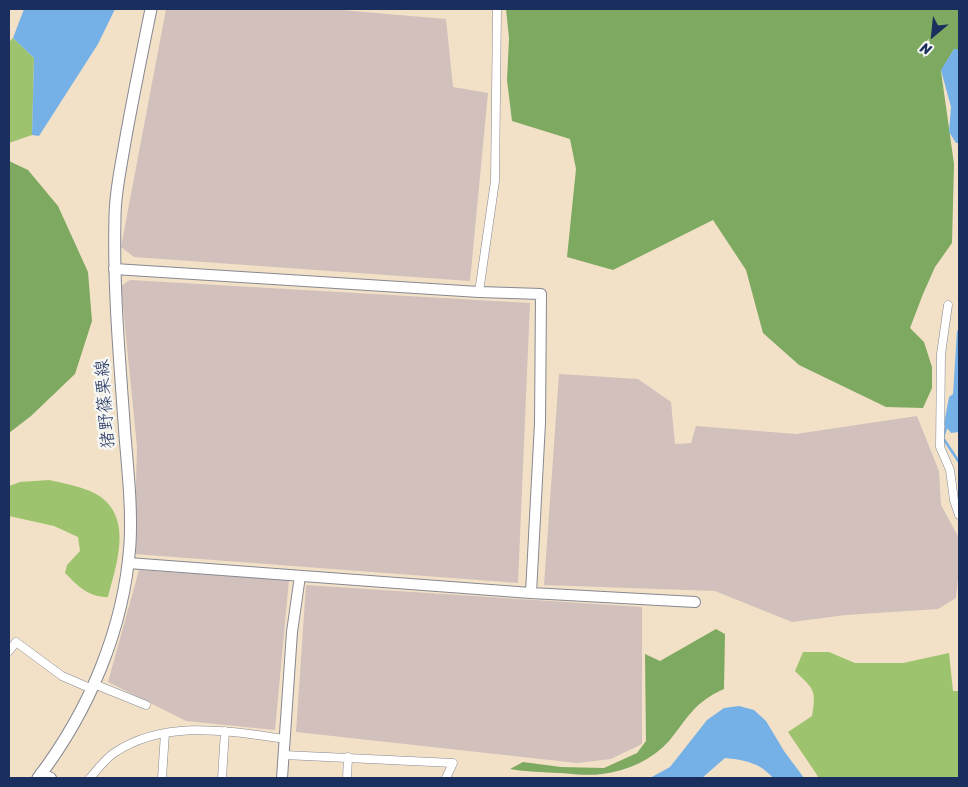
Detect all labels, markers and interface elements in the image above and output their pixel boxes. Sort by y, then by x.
north arrow [908,10,958,60]
text: N [916,35,936,62]
street label: 猪野篠栗線 [92,358,120,450]

